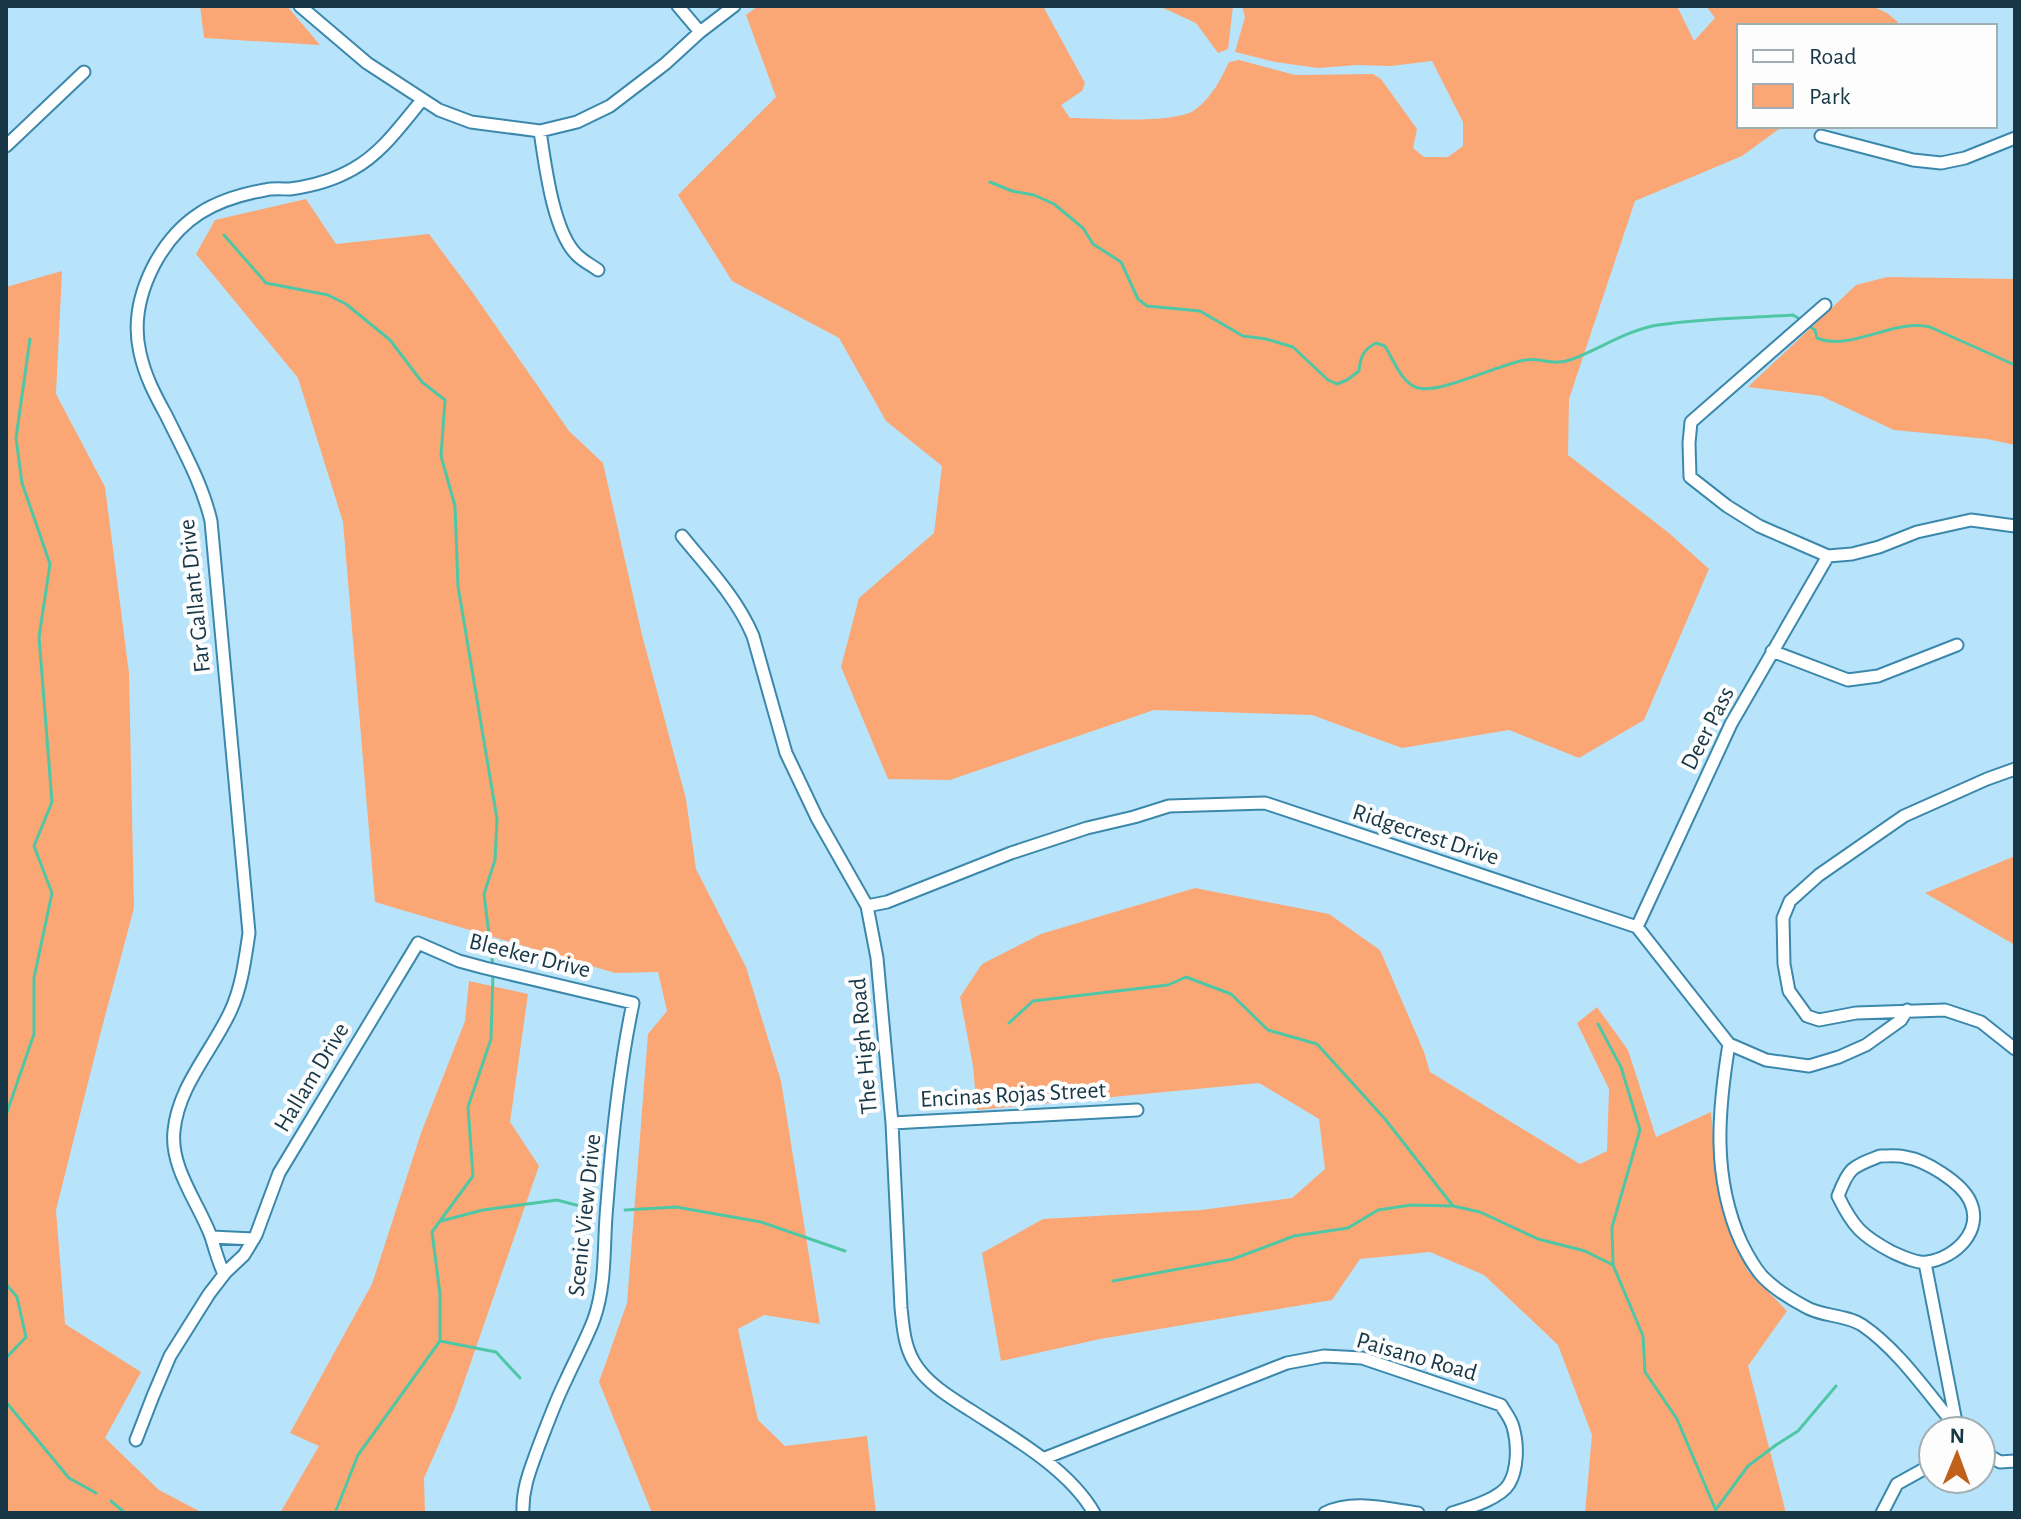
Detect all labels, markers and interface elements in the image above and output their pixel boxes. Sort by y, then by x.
legend [1737,24,1997,128]
text: Road [1809,45,1857,69]
text: Park [1809,85,1850,109]
street label: Far Gallant Drive [175,518,215,674]
street label: Deer Pass [1677,683,1739,774]
street label: Ridgecrest Drive [1349,800,1502,870]
street label: Bleeker Drive [467,929,593,983]
street label: The High Road [846,977,882,1115]
street label: Hallam Drive [270,1019,354,1136]
street label: Encinas Rojas Street [919,1078,1107,1112]
street label: Scenic View Drive [565,1133,605,1297]
street label: Paisano Road [1354,1328,1480,1386]
north arrow [1917,1415,1997,1495]
text: N [1949,1425,1965,1447]

